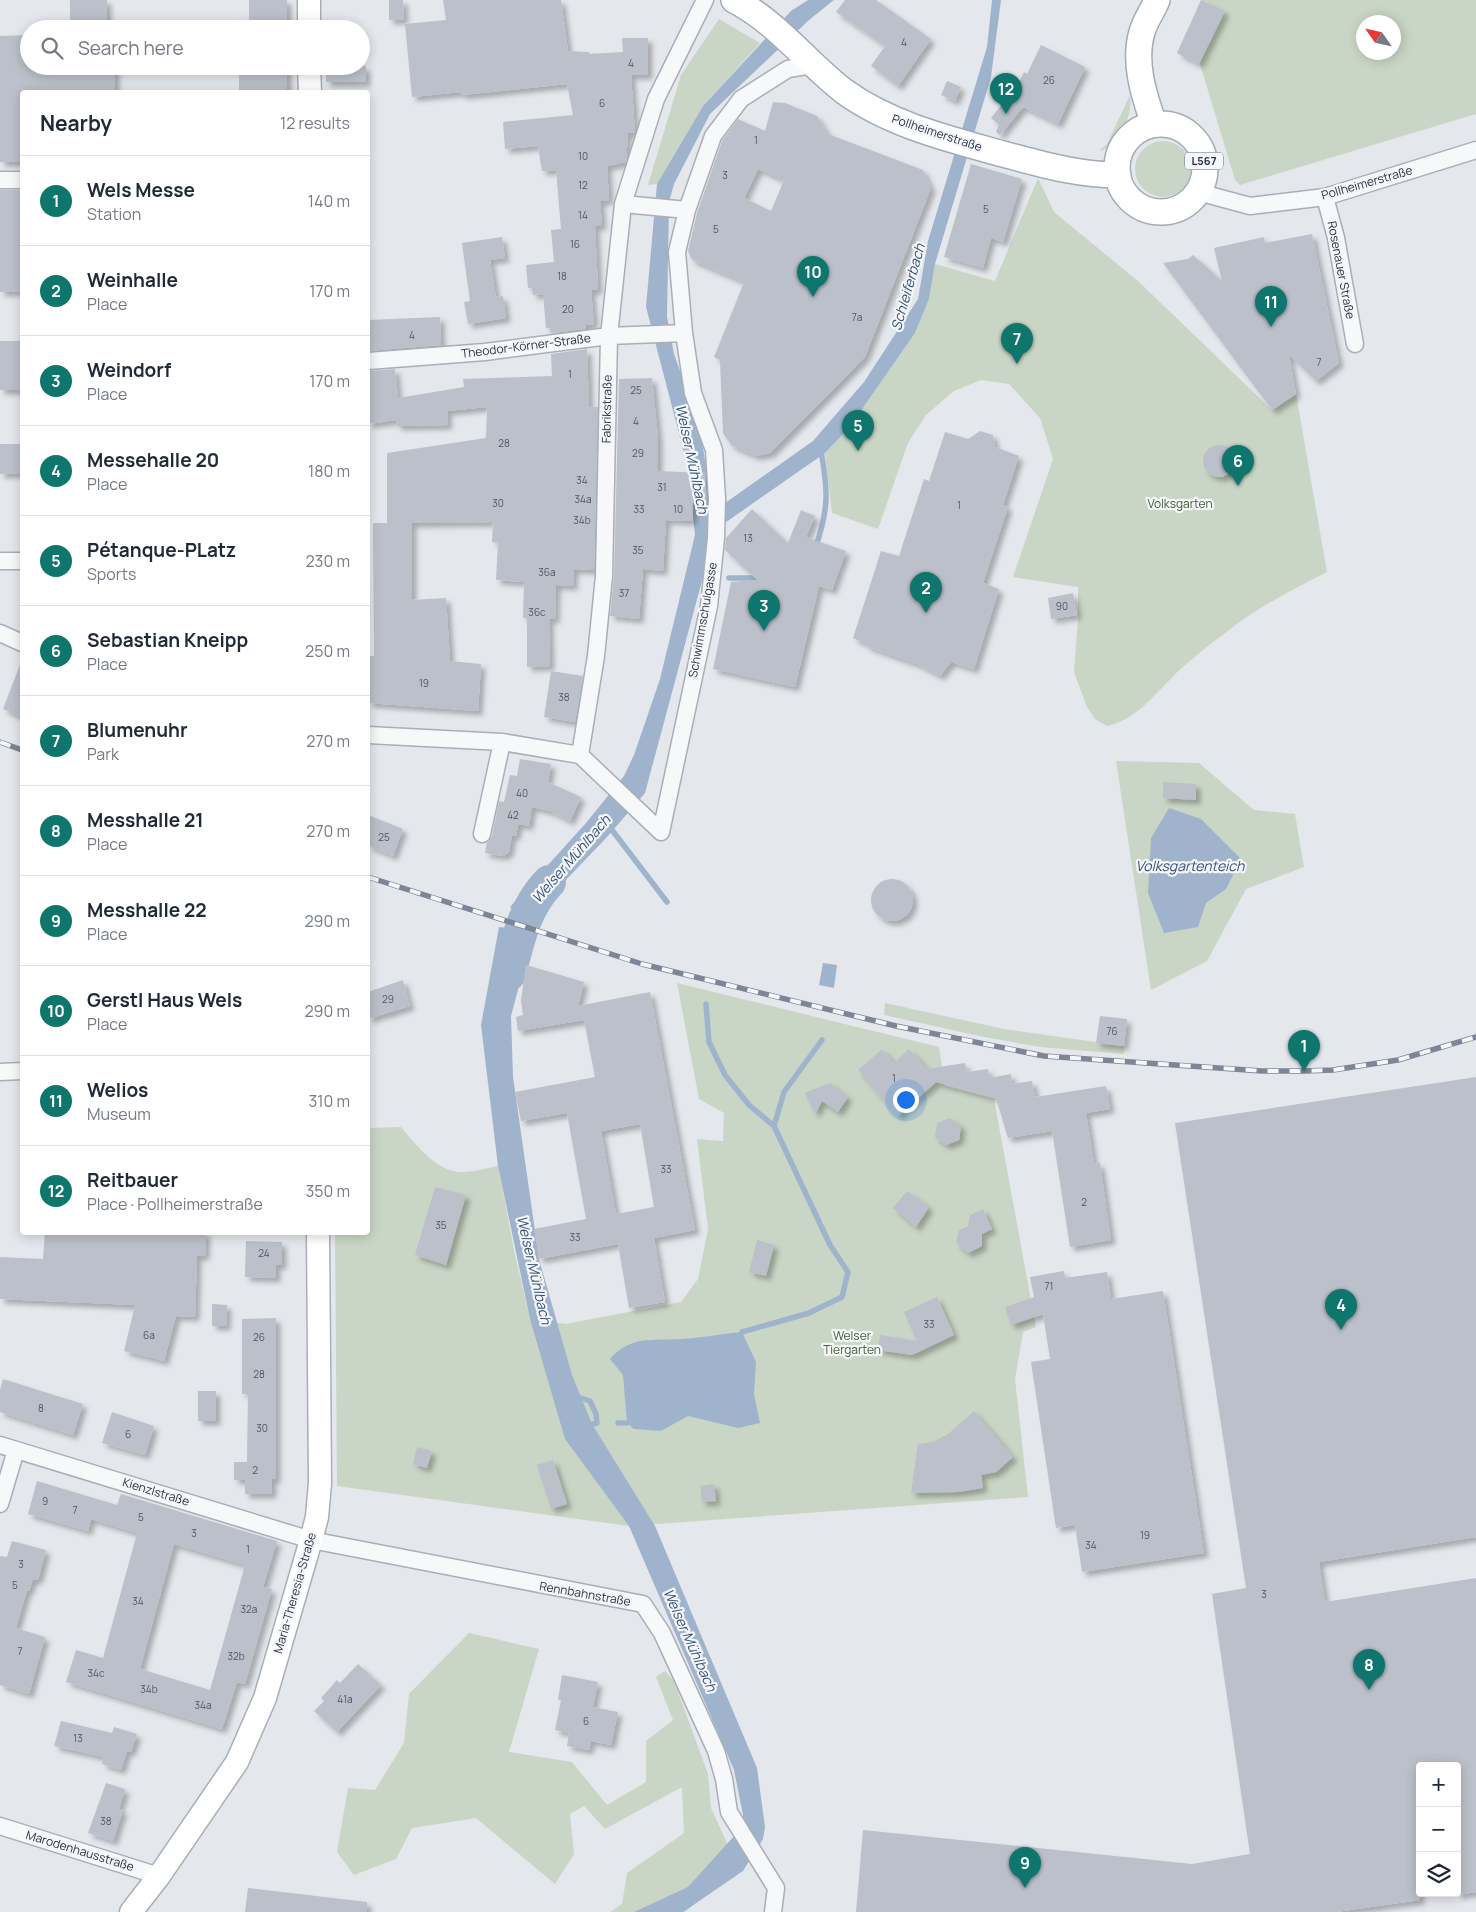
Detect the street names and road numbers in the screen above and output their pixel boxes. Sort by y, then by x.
street label: Pollheimerstraße [890,110,985,155]
road number: L567 [1185,153,1223,170]
street label: Pollheimerstraße [1319,161,1414,204]
street label: Rosenauer Straße [1324,219,1359,320]
street label: Theodor-Körner-Straße [460,329,592,362]
street label: Fabrikstraße [597,375,616,443]
street label: Schwimmschulgasse [684,561,721,679]
street label: Kienzlstraße [121,1473,192,1510]
street label: Maria-Theresia-Straße [269,1530,320,1655]
street label: Rennbahnstraße [538,1577,632,1610]
street label: Marodenhausstraße [24,1826,136,1875]

